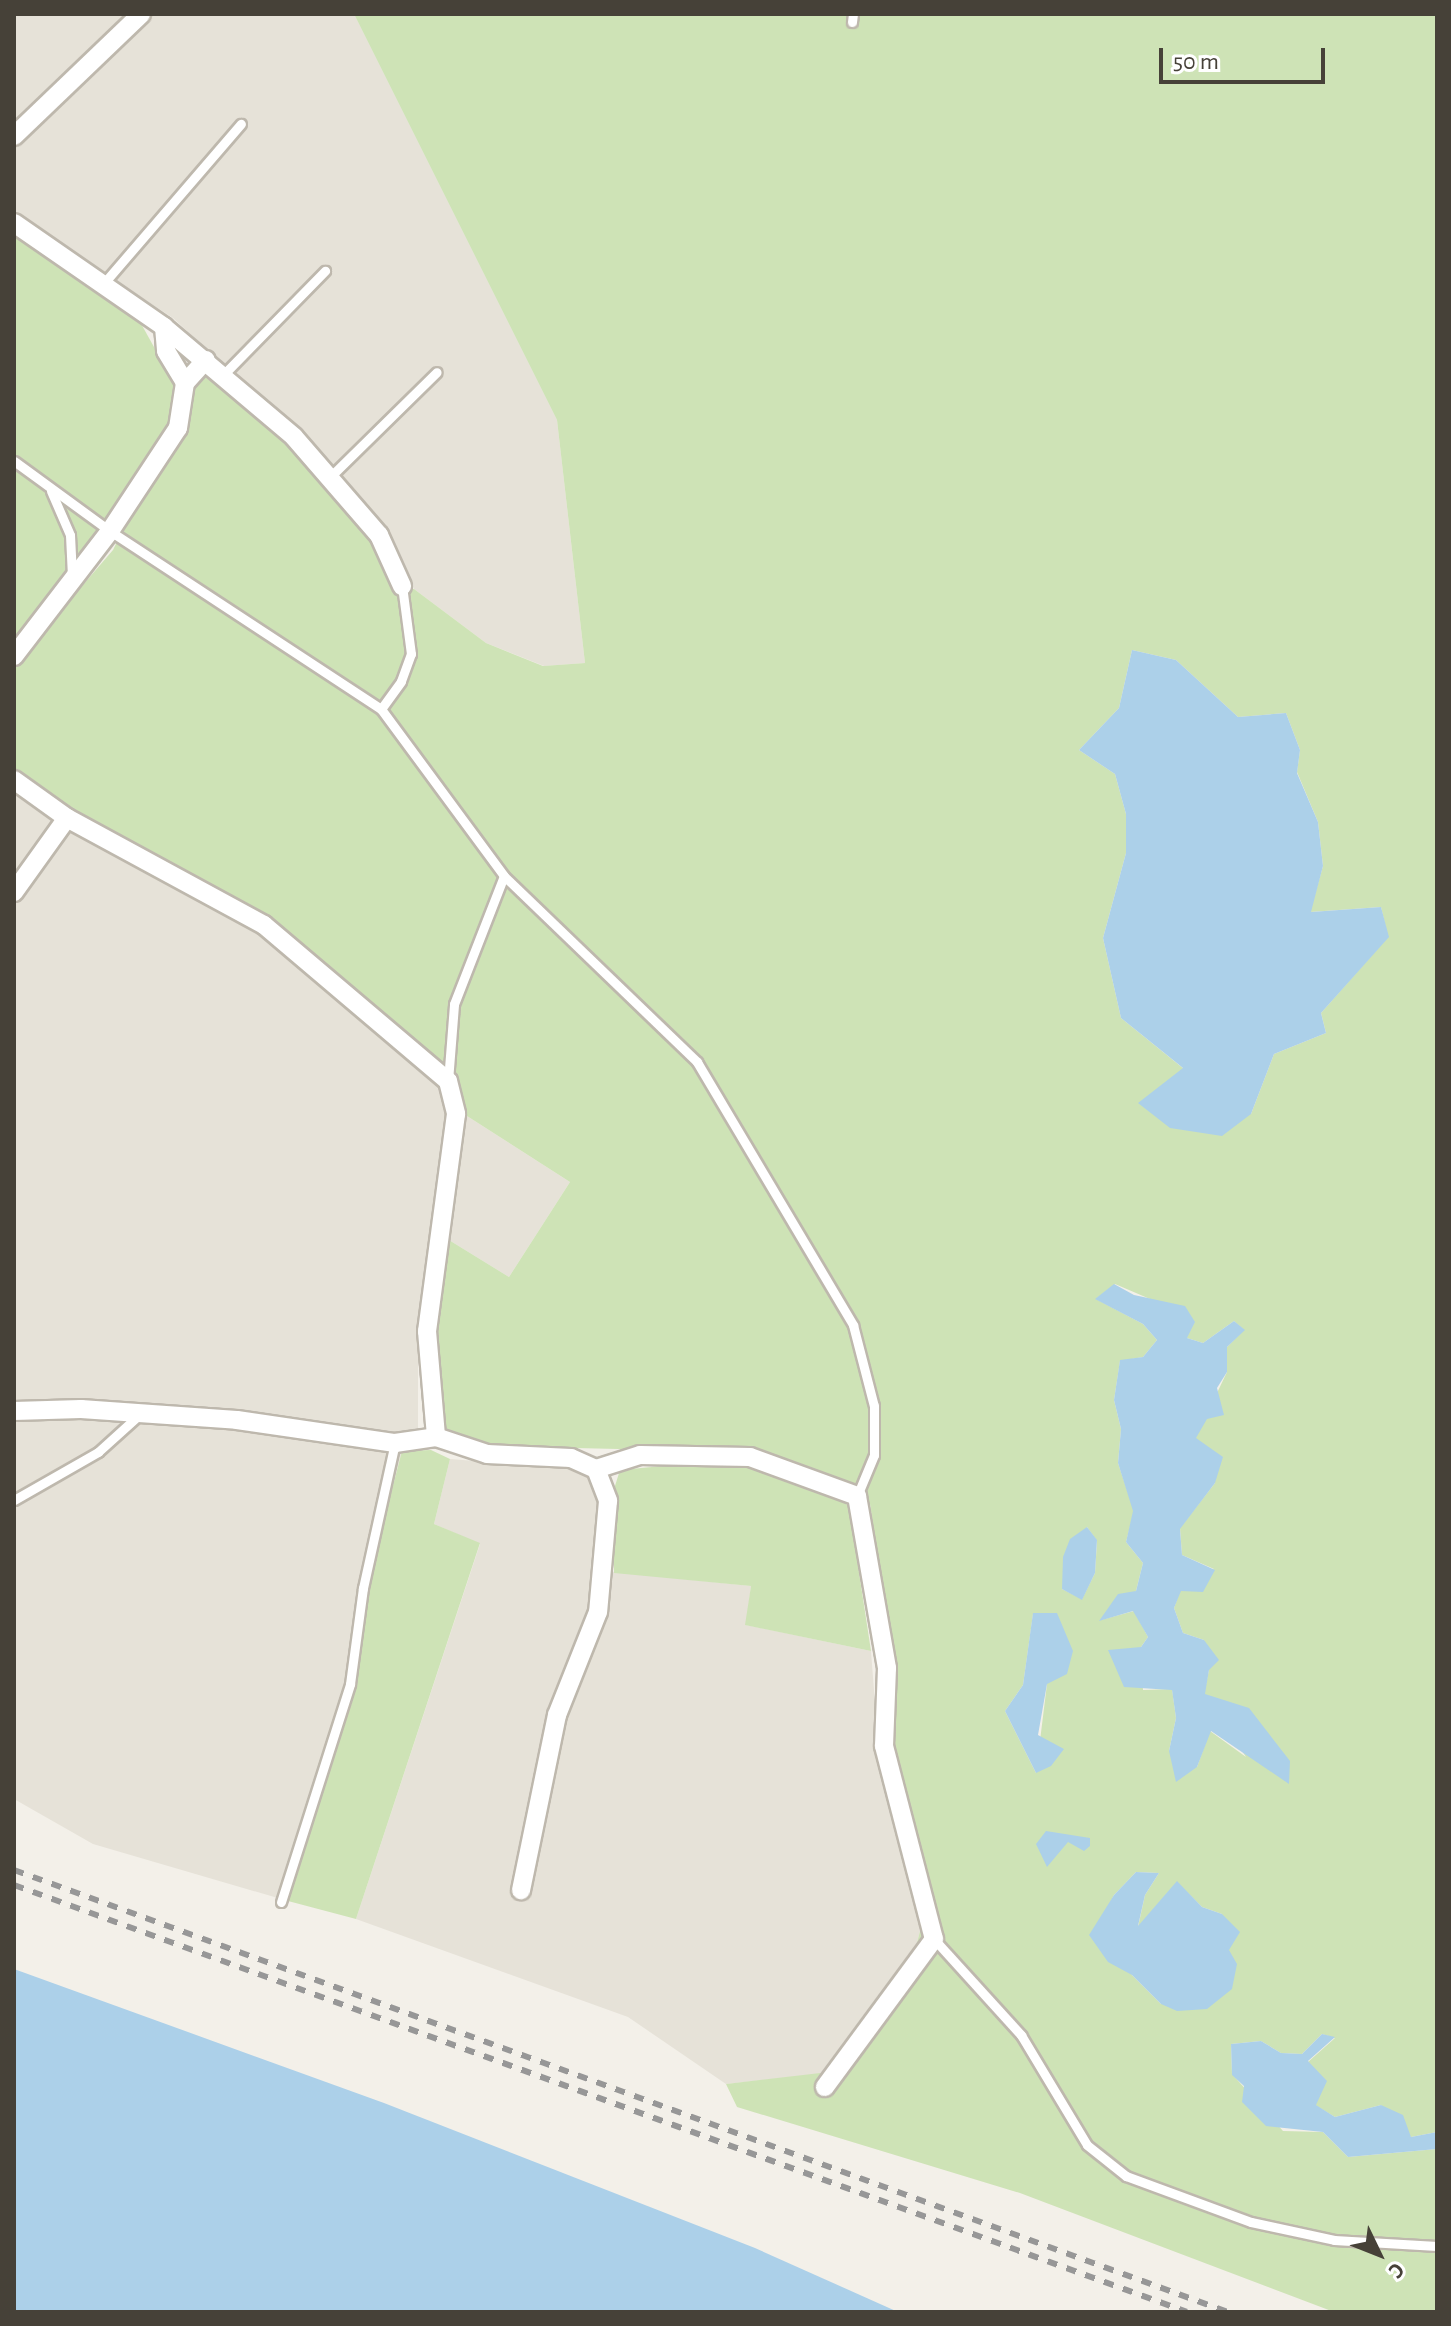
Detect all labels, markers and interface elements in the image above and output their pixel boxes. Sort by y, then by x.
scale bar [1163,32,1329,82]
text: 50 m [1173,50,1219,74]
north arrow [1339,2214,1419,2294]
text: С [1384,2258,1409,2282]

